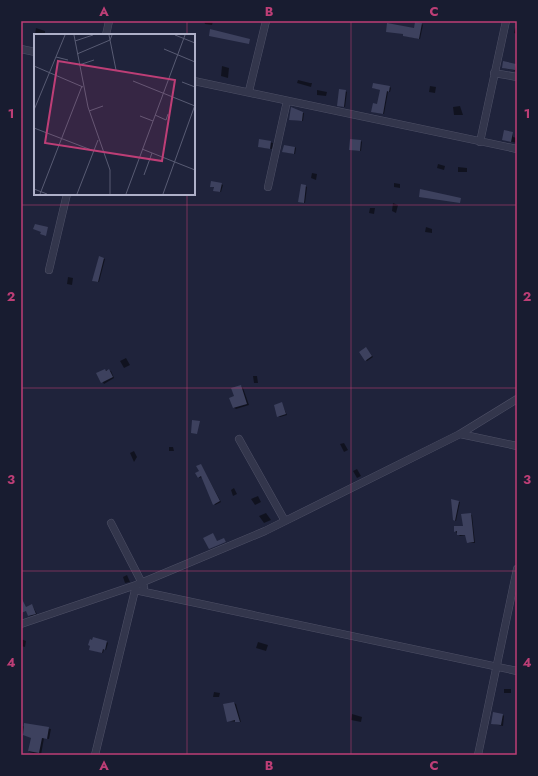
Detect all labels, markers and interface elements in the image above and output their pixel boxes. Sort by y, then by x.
text: A [98,2,109,21]
text: B [265,2,274,21]
text: C [429,2,439,21]
inset map [34,34,195,195]
text: 1 [8,104,14,123]
text: 1 [524,104,530,123]
text: 2 [7,287,15,306]
text: 2 [523,287,531,306]
text: 3 [7,470,15,489]
text: 3 [523,470,531,489]
text: 4 [6,653,16,672]
text: 4 [522,653,532,672]
text: A [98,756,109,775]
text: B [265,756,274,775]
text: C [429,756,439,775]

